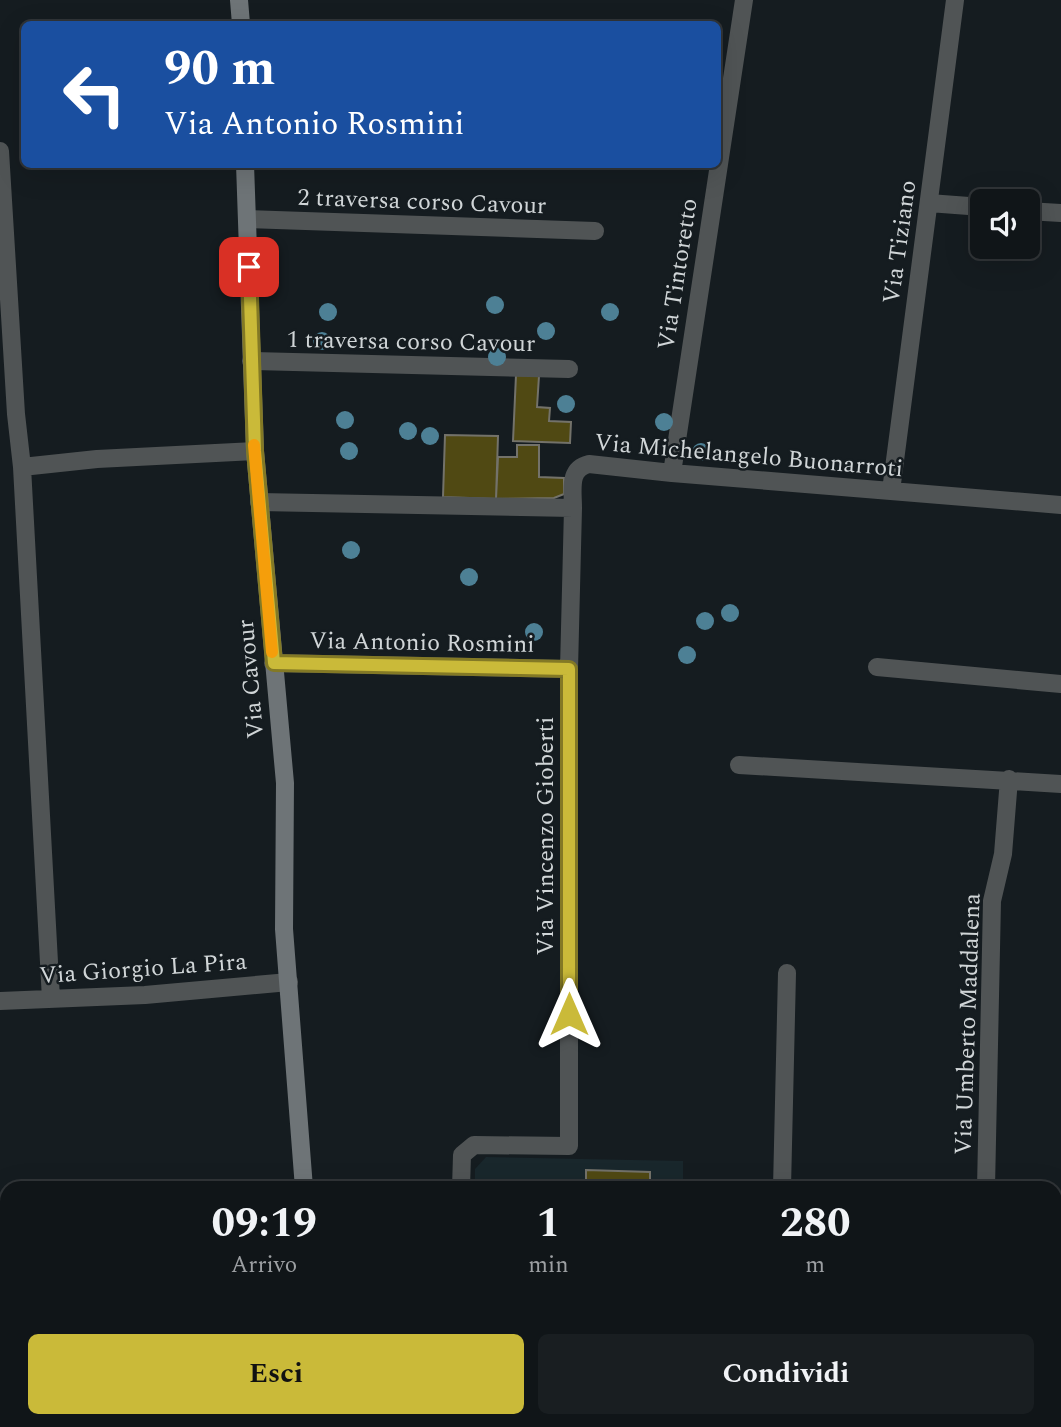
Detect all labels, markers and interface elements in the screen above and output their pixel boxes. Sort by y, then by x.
text: 90 m [164,32,275,107]
icon: left [49,49,140,140]
text: Via Antonio Rosmini [164,100,464,149]
street label: Via Tiziano [874,178,926,306]
street label: 2 traversa corso Cavour [297,180,547,224]
map controls [970,189,1040,259]
button: sound [970,189,1040,259]
street label: Via Tintoretto [648,196,708,353]
pin [219,237,279,297]
icon: arrive [230,248,268,286]
street label: 1 traversa corso Cavour [286,322,536,362]
street label: Via Michelangelo Buonarroti [593,425,905,487]
street label: Via Cavour [228,618,274,740]
street label: Via Antonio Rosmini [309,623,535,663]
street label: Via Vincenzo Gioberti [528,717,564,956]
street label: Via Umberto Maddalena [945,892,991,1156]
street label: Via Giorgio La Pira [38,944,248,994]
position arrow [532,977,606,1051]
text: 09:19 [211,1192,317,1255]
text: 1 [537,1192,560,1255]
text: 280 [780,1192,851,1255]
text: Arrivo [231,1248,297,1283]
text: min [528,1248,569,1283]
text: m [805,1248,825,1283]
button: Esci [28,1334,524,1414]
button: Condividi [538,1334,1034,1414]

